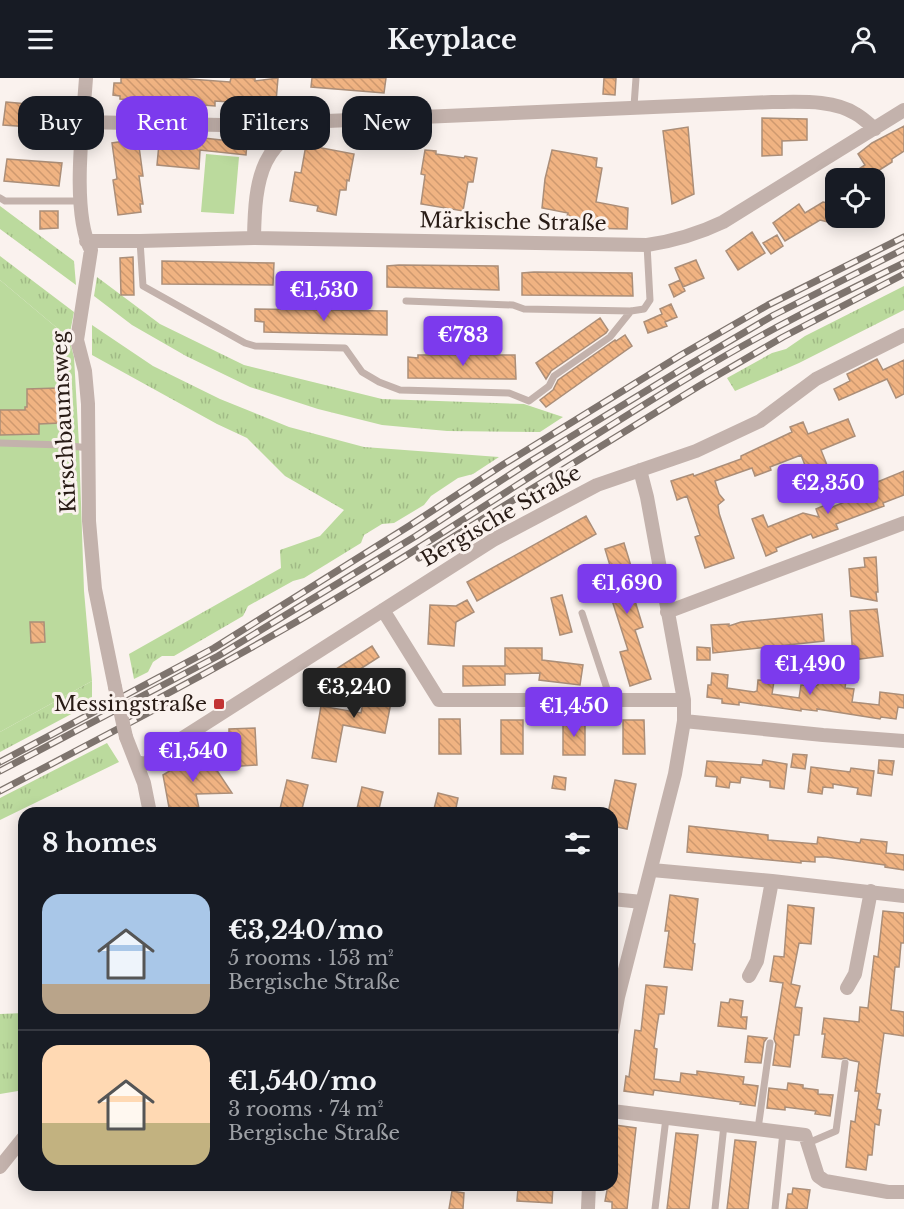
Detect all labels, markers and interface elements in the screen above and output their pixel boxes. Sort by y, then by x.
icon: menu [24,23,57,56]
text: Keyplace [387,23,517,56]
icon: person [847,23,880,56]
chip: Buy [18,96,104,150]
chip: Rent [116,96,208,150]
chip: Filters [220,96,330,150]
chip: New [342,96,432,150]
map controls [825,168,885,228]
button: locate [825,168,885,228]
street label: Märkische Straße [419,207,607,237]
pin: €1,530 [275,271,373,322]
text: €1,530 [290,278,358,302]
pin: €783 [427,316,499,367]
text: €783 [438,323,489,347]
street label: Kirschbaumsweg [46,330,82,514]
street label: Bergische Straße [416,460,586,572]
pin: €2,350 [779,464,877,515]
text: €2,350 [791,471,865,495]
pin: €1,690 [578,564,676,615]
text: €1,690 [592,571,663,595]
pin: €1,490 [761,645,859,696]
text: €1,490 [774,652,846,676]
pin: €3,240 [305,668,403,719]
text: €3,240 [317,675,391,699]
pin: €1,450 [525,687,623,738]
place label: Messingstraße [54,691,207,717]
text: €1,450 [539,694,609,718]
marker: Messingstraße [212,697,226,711]
pin: €1,540 [144,732,242,783]
text: €1,540 [158,739,228,763]
text: 8 homes [42,827,157,859]
icon: filters [561,827,594,860]
text: €3,240/mo [228,914,383,946]
icon: home [90,918,162,990]
text: 5 rooms · 153 m² [228,946,394,970]
text: Bergische Straße [228,970,400,994]
text: €1,540/mo [228,1065,377,1097]
icon: home [90,1069,162,1141]
text: 3 rooms · 74 m² [228,1097,384,1121]
text: Bergische Straße [228,1121,400,1145]

